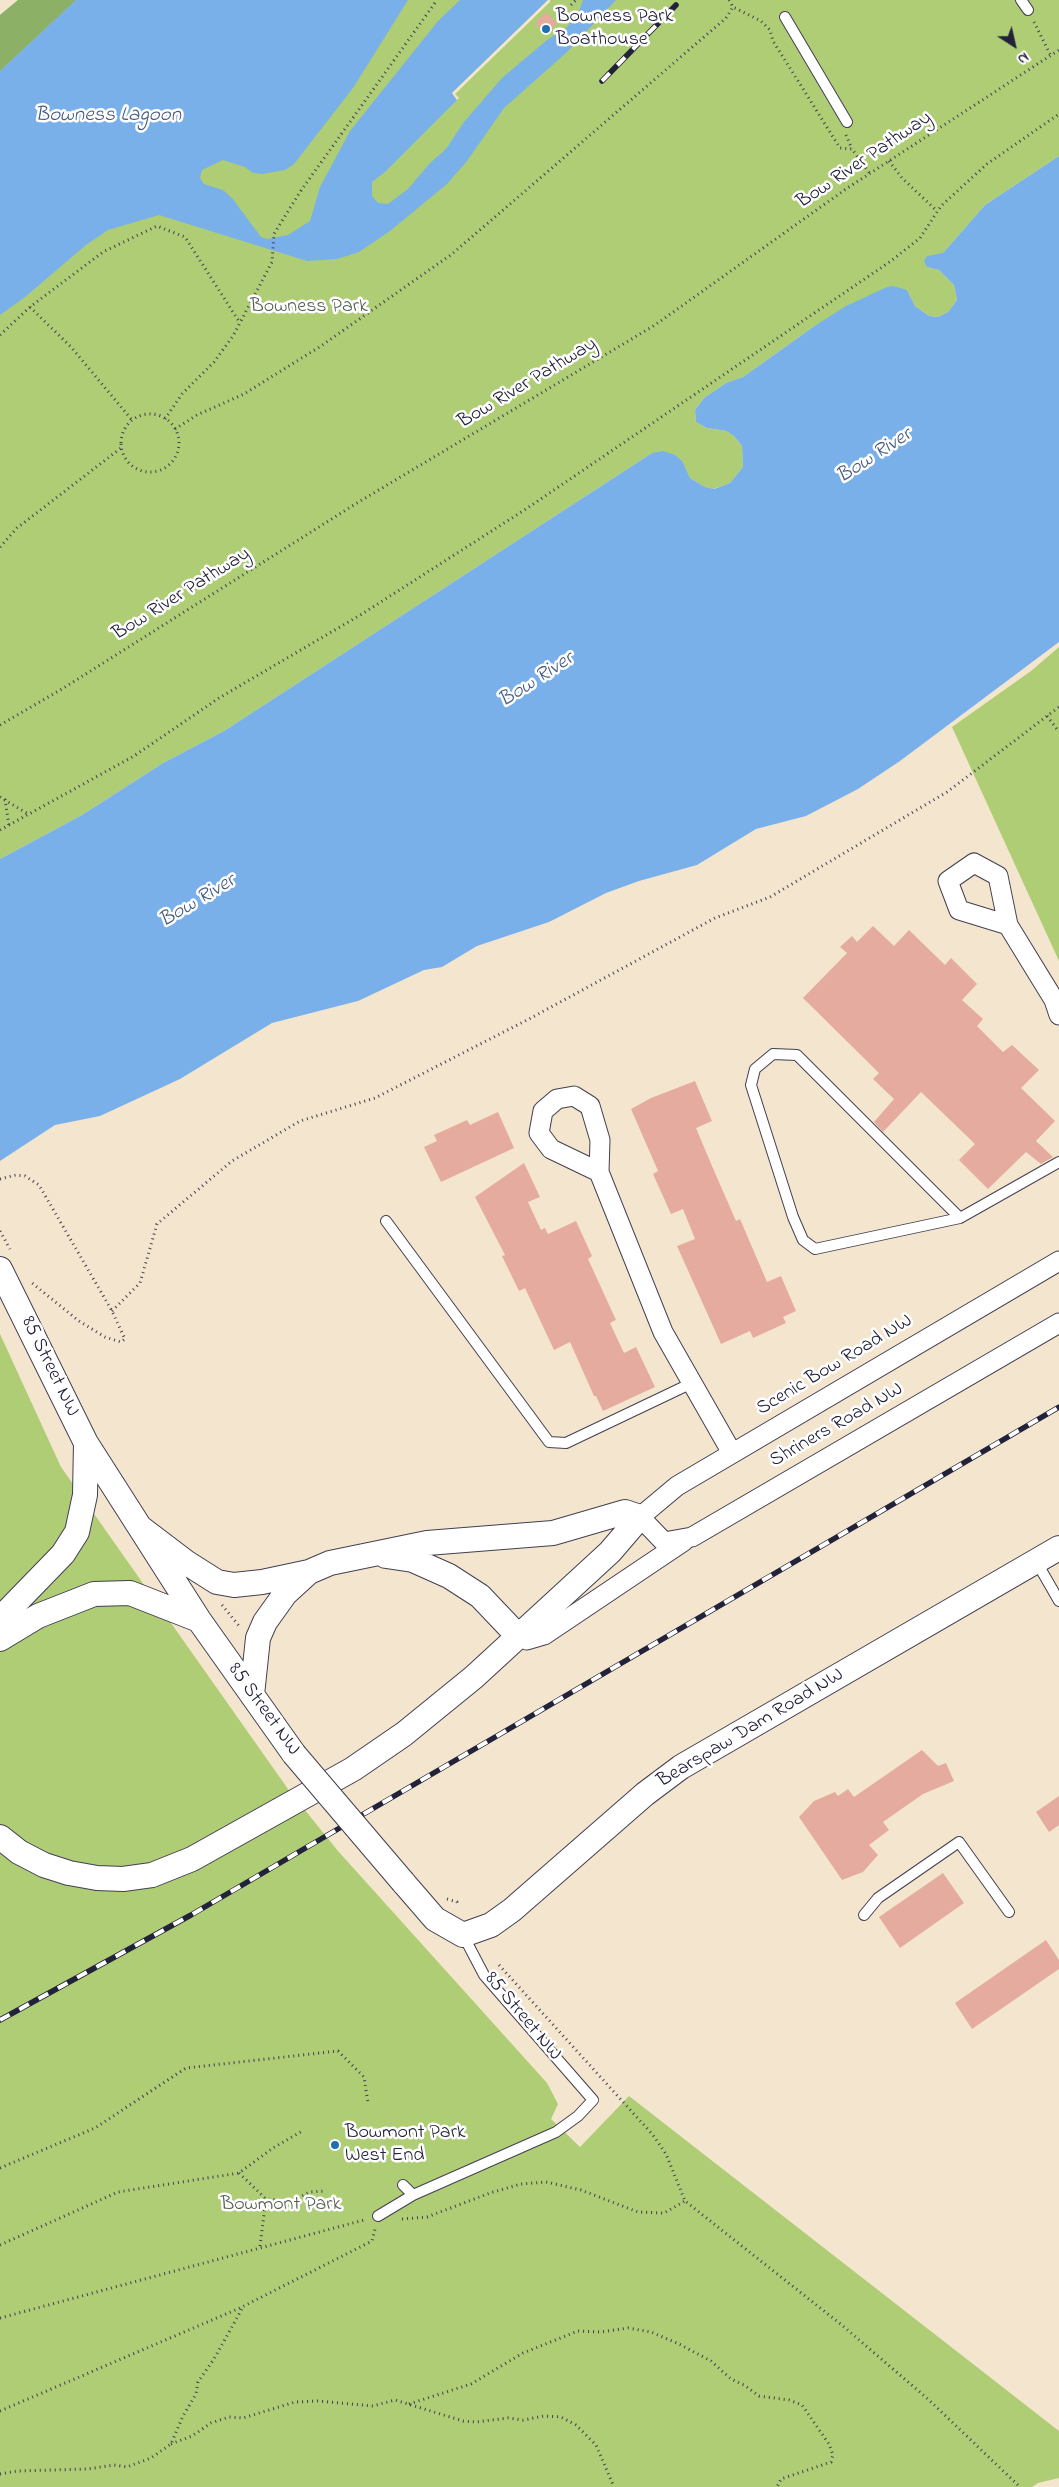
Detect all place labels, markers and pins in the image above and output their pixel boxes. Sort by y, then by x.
place label: Bowness Park Boathouse [556,6,673,53]
marker: Bowness Park Boathouse [540,23,552,35]
place label: Bowmont Park West End [345,2122,466,2169]
marker: Bowmont Park West End [329,2139,341,2151]

